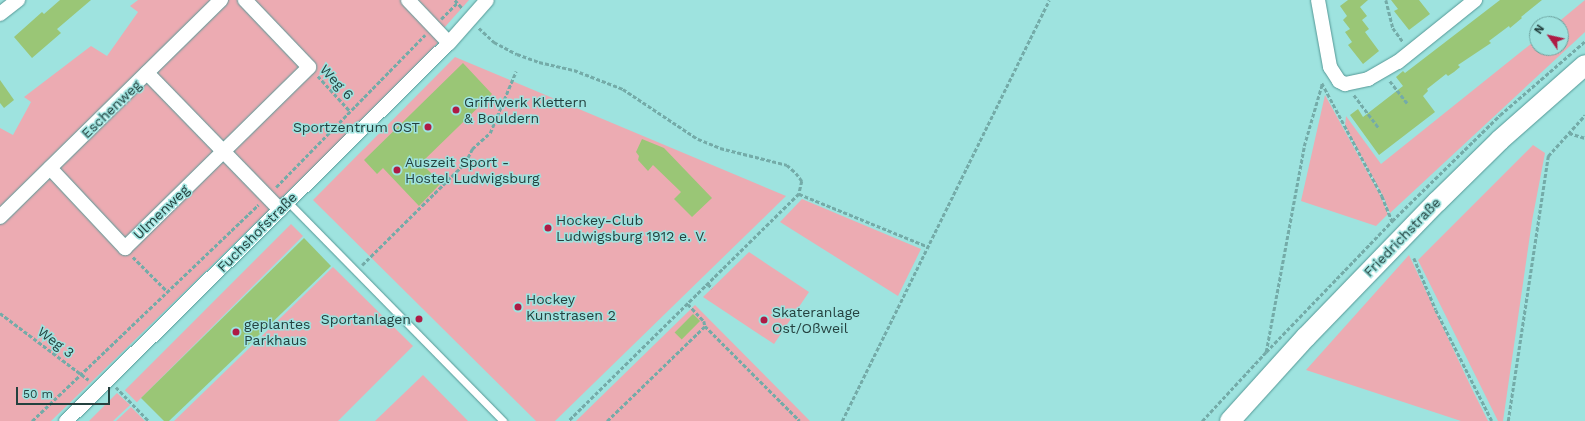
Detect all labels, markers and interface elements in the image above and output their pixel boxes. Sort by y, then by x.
north arrow [1529,16,1569,56]
text: N [1532,23,1547,37]
street label: Weg 6 [317,61,357,103]
street label: Eschenweg [78,76,144,142]
place label: Griffwerk Klettern & Bouldern [464,94,587,126]
marker: Griffwerk Klettern & Bouldern [451,105,461,115]
place label: Sportzentrum OST [293,119,420,135]
marker: Sportzentrum OST [423,122,433,132]
place label: Auszeit Sport - Hostel Ludwigsburg [405,154,540,186]
marker: Auszeit Sport - Hostel Ludwigsburg [392,165,402,175]
street label: Ulmenweg [130,181,192,243]
street label: Fuchshofstraße [213,188,301,276]
street label: Friedrichstraße [1360,194,1444,280]
place label: Hockey-Club Ludwigsburg 1912 e. V. [556,212,707,244]
marker: Hockey-Club Ludwigsburg 1912 e. V. [543,223,553,233]
place label: Hockey Kunstrasen 2 [526,291,616,324]
marker: Hockey Kunstrasen 2 [513,302,523,312]
place label: Skateranlage Ost/Oßweil [772,304,860,336]
place label: Sportanlagen [321,311,411,327]
marker: Sportanlagen [414,314,424,324]
marker: Skateranlage Ost/Oßweil [759,315,769,325]
place label: geplantes Parkhaus [244,316,310,348]
street label: Weg 3 [34,323,78,361]
marker: geplantes Parkhaus [231,327,241,337]
scale bar [18,379,112,405]
text: 50 m [23,387,53,401]

